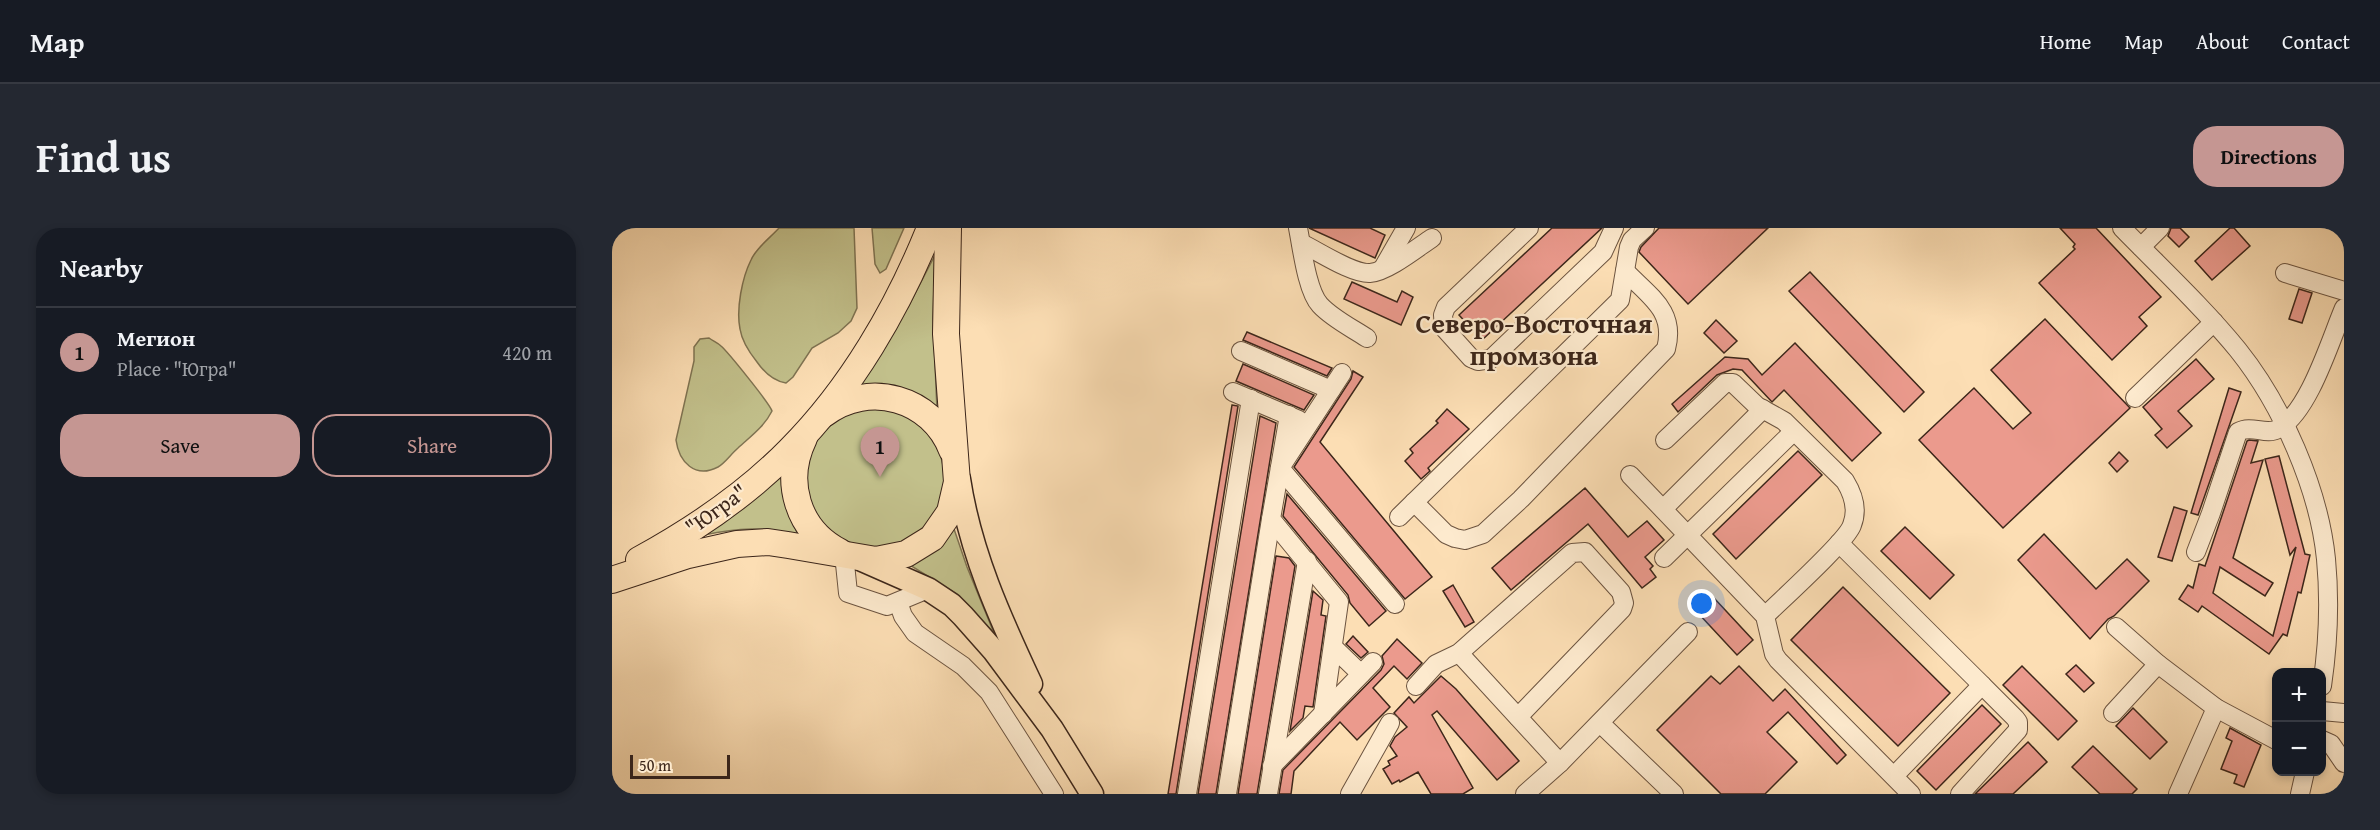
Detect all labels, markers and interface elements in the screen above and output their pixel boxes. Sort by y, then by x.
text: Map [30,21,84,62]
text: Home [2040,26,2091,57]
text: Map [2124,26,2163,57]
text: About [2196,26,2249,57]
text: Contact [2282,26,2350,57]
text: Find us [36,126,171,187]
button: Directions [2193,126,2344,187]
text: Nearby [60,248,143,287]
district label: Северо-Восточная промзона [1416,302,1653,375]
text: Мегион [117,322,195,354]
text: 1 [74,338,85,367]
text: 420 m [502,338,552,367]
text: Place · "Югра" [117,354,237,383]
button: Save [60,414,300,477]
button: Share [312,414,552,477]
pin: 1 [860,428,900,477]
street label: "Югра" [678,476,754,542]
your location [1687,589,1716,618]
map controls [2272,668,2326,776]
button: + [2272,668,2326,722]
button: − [2272,722,2326,776]
scale bar [630,752,730,780]
text: 50 m [639,753,671,777]

